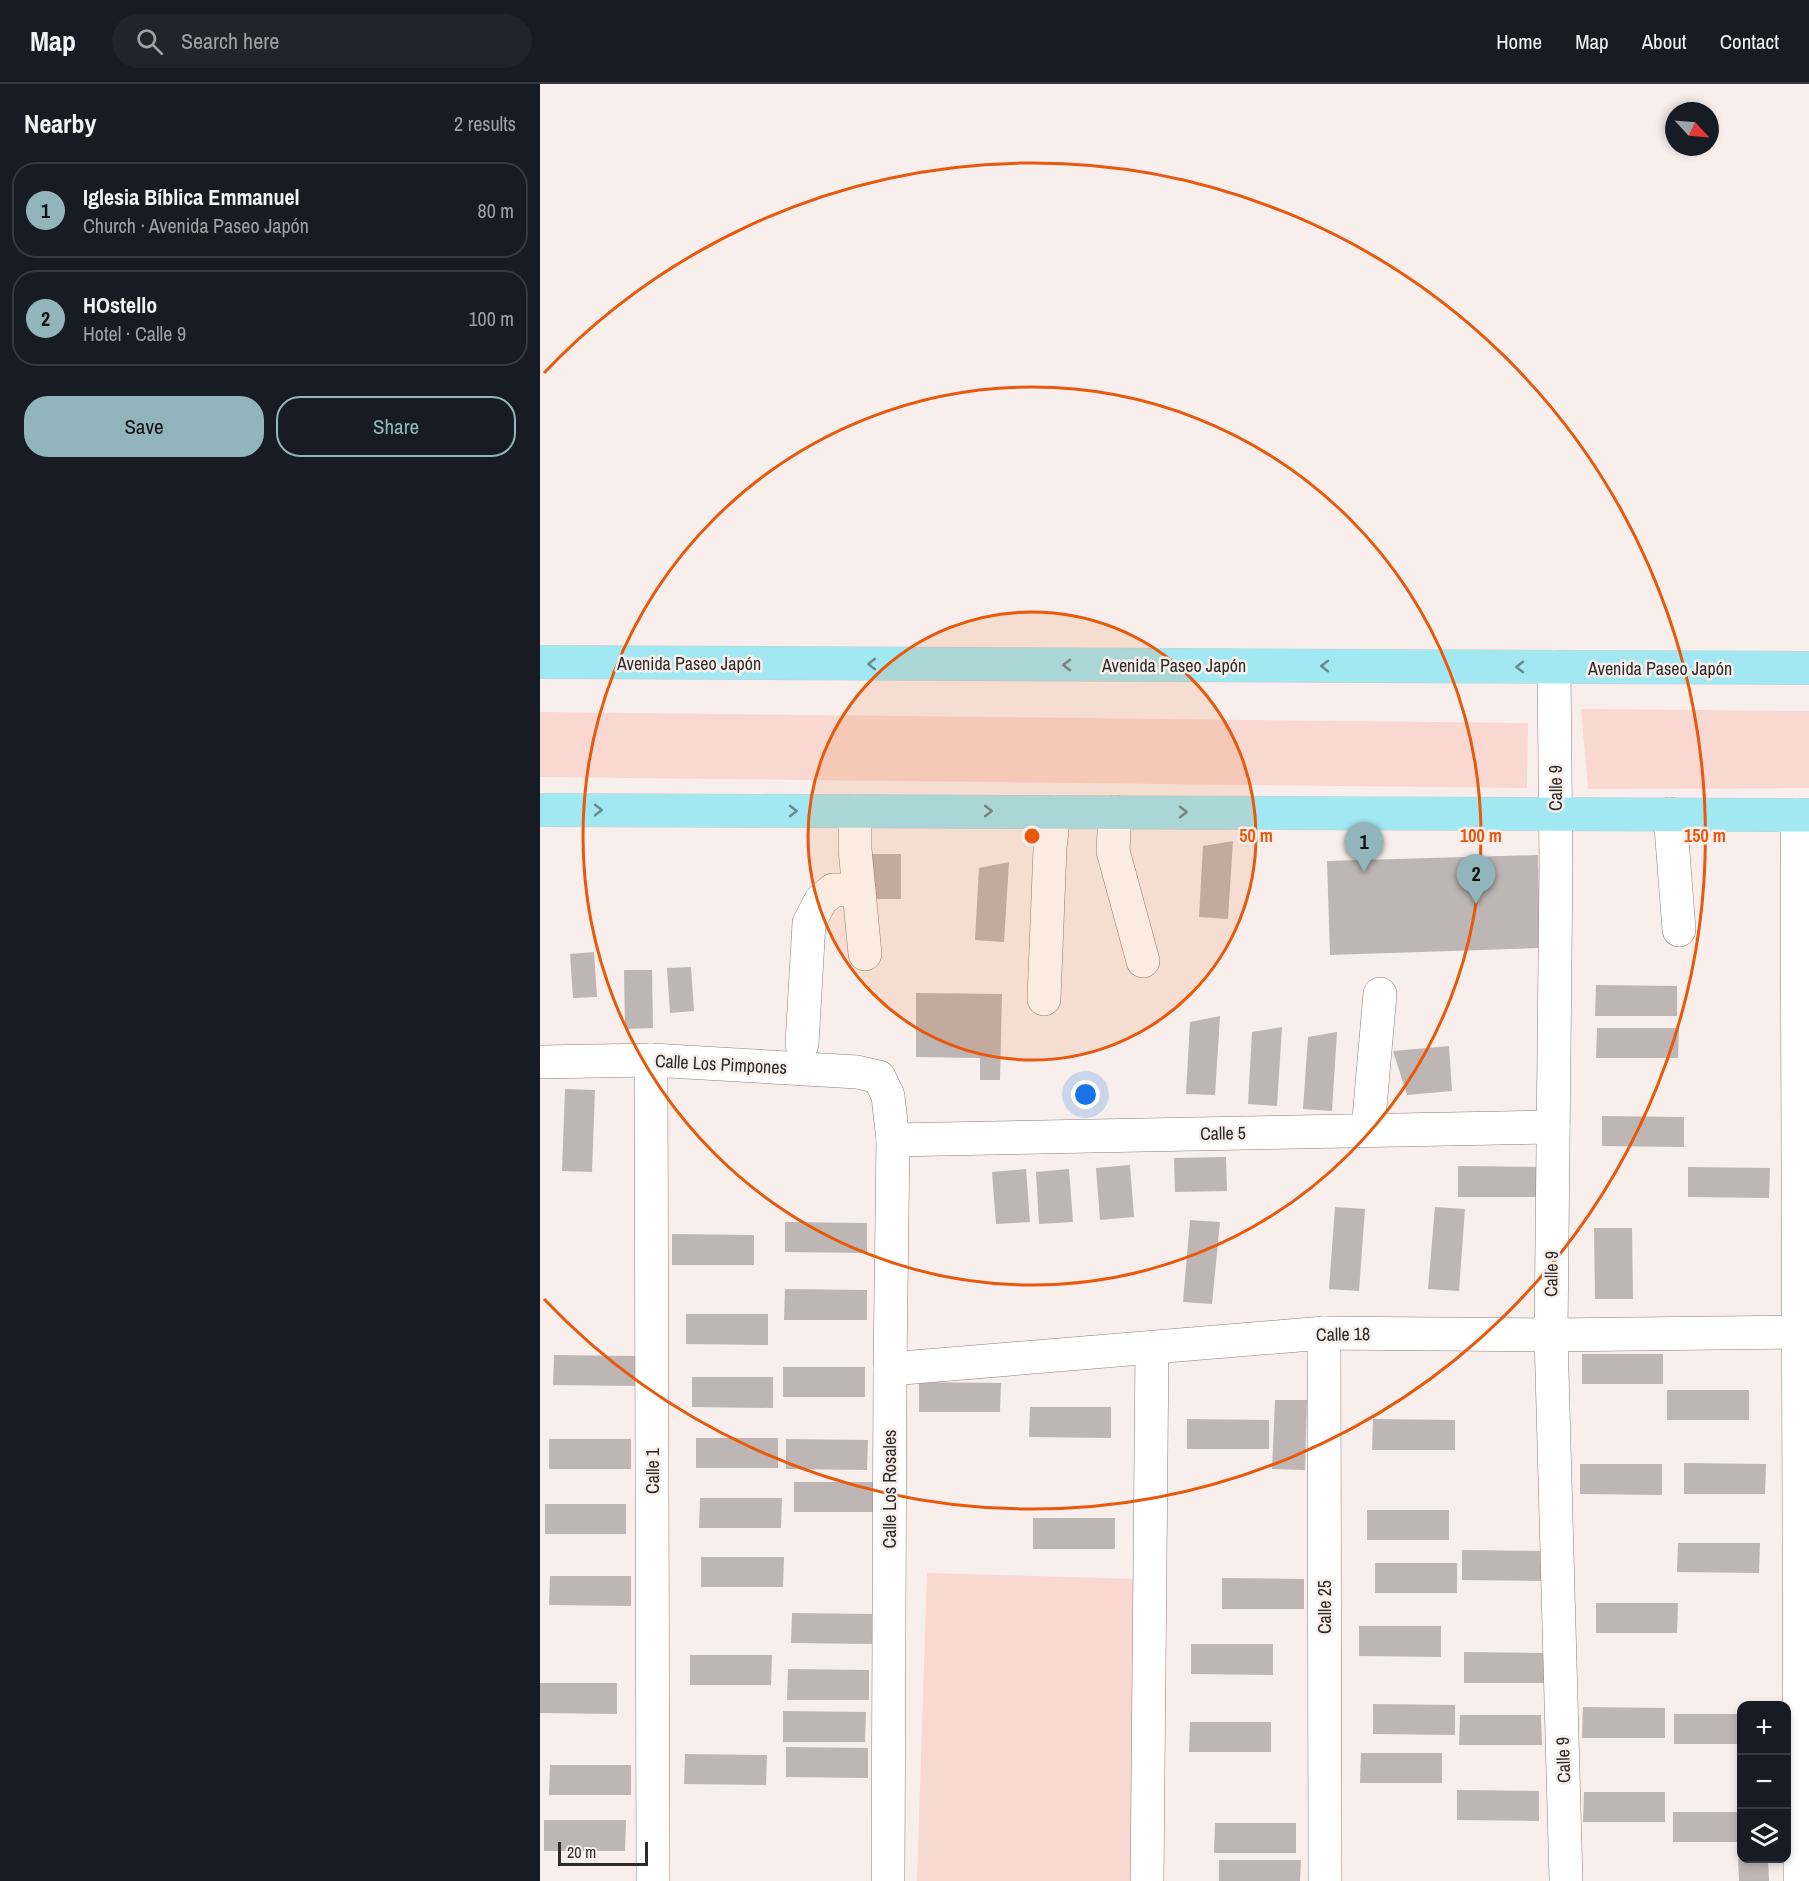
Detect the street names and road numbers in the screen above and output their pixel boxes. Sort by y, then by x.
street label: Avenida Paseo Japón [616,651,761,676]
street label: Avenida Paseo Japón [1101,653,1246,678]
street label: Avenida Paseo Japón [1587,656,1732,681]
street label: Calle 9 [1543,765,1568,811]
street label: Calle Los Pimpones [654,1048,788,1080]
street label: Calle 5 [1200,1120,1246,1146]
street label: Calle 9 [1538,1251,1564,1297]
street label: Calle 18 [1316,1321,1370,1347]
street label: Calle Los Rosales [877,1430,902,1548]
street label: Calle 1 [640,1447,665,1494]
street label: Calle 25 [1312,1580,1337,1634]
street label: Calle 9 [1550,1737,1576,1783]

